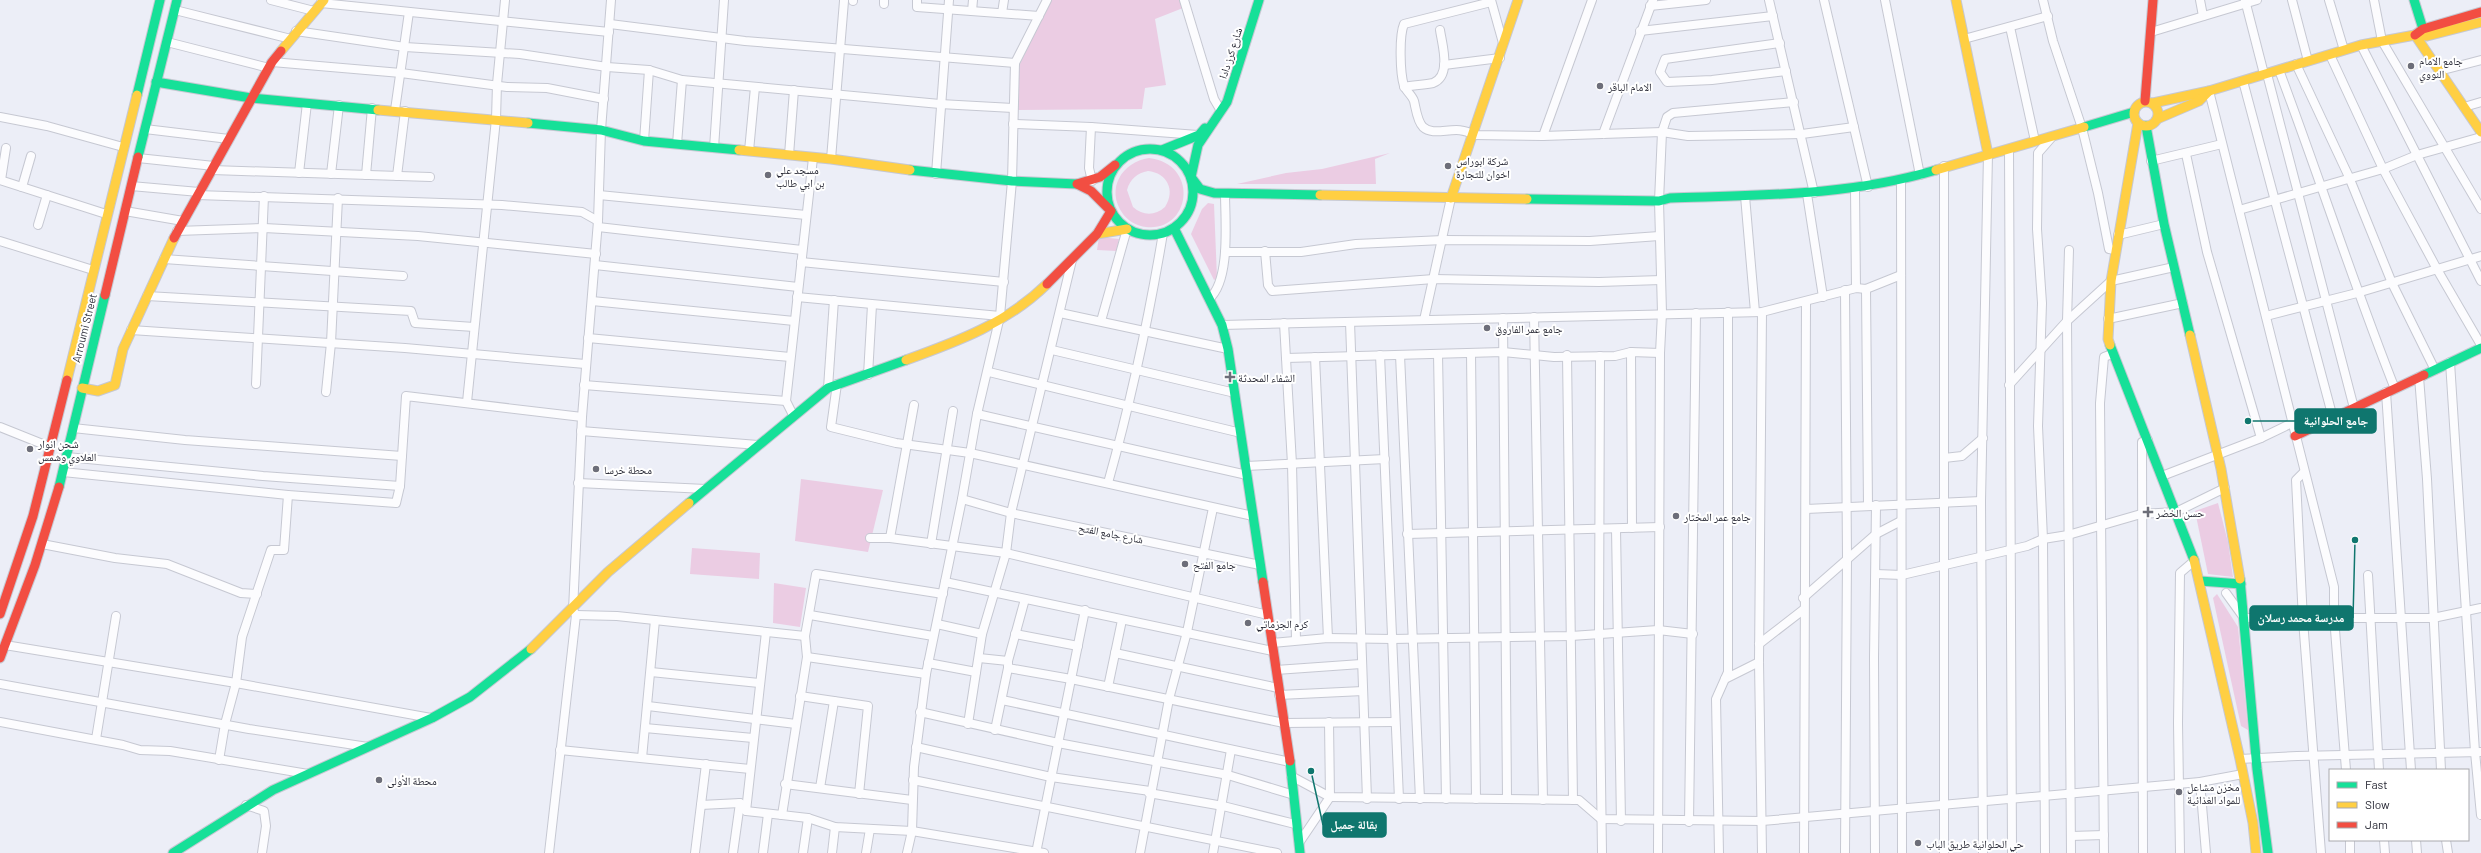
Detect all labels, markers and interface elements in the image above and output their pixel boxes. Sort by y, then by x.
street label: شارع كرز دادا [1216,26,1245,80]
place label: جامع الامام النووي [2419,54,2463,82]
marker: جامع الامام النووي [2406,61,2416,71]
place label: الامام الباقر [1607,80,1652,94]
marker: الامام الباقر [1595,81,1605,91]
place label: شركة ابوراس اخوان للتجارة [1456,154,1510,181]
marker: شركة ابوراس اخوان للتجارة [1443,161,1453,171]
place label: مسجد علي بن ابي طالب [776,163,824,191]
marker: مسجد علي بن ابي طالب [763,170,773,180]
street label: Arroumi Street [69,292,99,364]
place label: جامع عمر الفاروق [1495,322,1563,336]
marker: جامع عمر الفاروق [1482,323,1492,333]
place label: الشفاء المحدثة [1238,371,1295,384]
marker: الشفاء المحدثة [1225,372,1235,382]
callout: جامع الحلوانية [2295,409,2376,433]
text: جامع الحلوانية [2304,413,2368,429]
place label: شحن انوار العلاوي وشمس [37,437,96,465]
marker: شحن انوار العلاوي وشمس [25,444,35,454]
place label: محطة خرسا [604,463,652,476]
marker: محطة خرسا [591,464,601,474]
place label: حسن الخضر [2155,506,2204,520]
marker: حسن الخضر [2143,507,2153,517]
place label: جامع عمر المختار [1683,510,1751,524]
marker: جامع عمر المختار [1671,511,1681,521]
street label: شارع جامع الفتح [1077,520,1145,547]
place label: جامع الفتح [1193,558,1236,572]
marker: جامع الفتح [1180,559,1190,569]
callout: مدرسة محمد رسلان [2250,606,2353,630]
text: مدرسة محمد رسلان [2258,610,2345,626]
place label: كرم الجزماتي [1256,617,1309,632]
marker: كرم الجزماتي [1243,618,1253,628]
legend [2329,769,2469,841]
place label: محطة الأولى [387,774,437,788]
marker: محطة الأولى [374,775,384,785]
text: Fast [2365,777,2388,791]
place label: مخزن مشاعل للمواد الغذائية [2187,780,2240,806]
marker: مخزن مشاعل للمواد الغذائية [2174,787,2184,797]
text: Slow [2365,797,2390,811]
callout: بقالة جميل [1323,813,1386,837]
text: بقالة جميل [1331,817,1377,833]
text: Jam [2365,817,2388,831]
place label: حي الحلوانية طريق الباب [1926,837,2024,852]
marker: حي الحلوانية طريق الباب [1913,838,1923,848]

